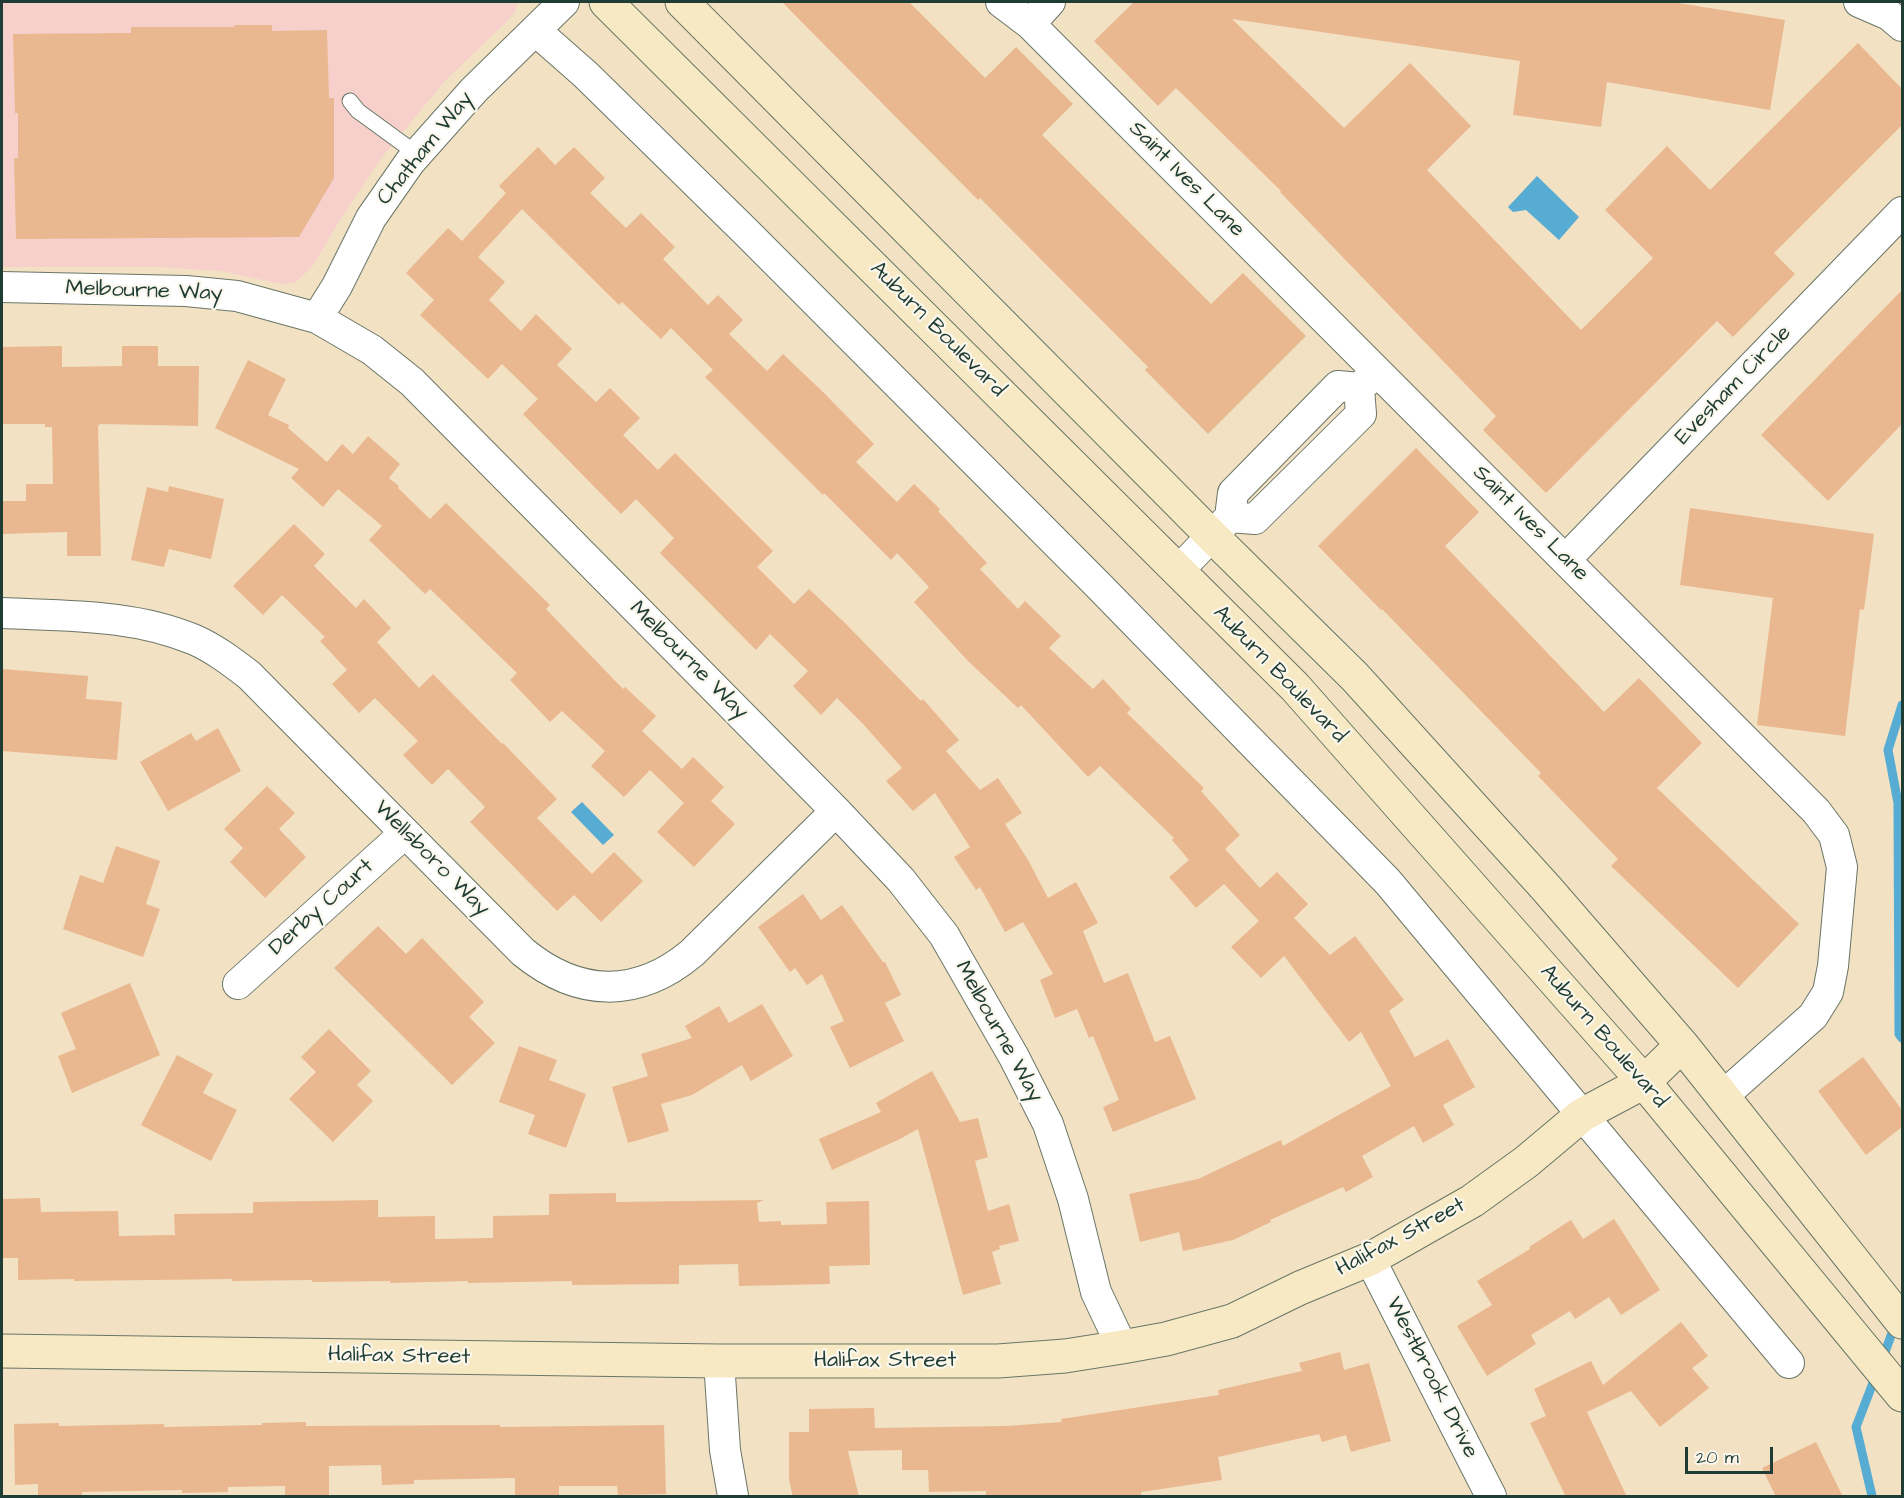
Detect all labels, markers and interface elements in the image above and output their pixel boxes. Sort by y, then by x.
street label: Chatham Way [372,87,480,211]
street label: Saint Ives Lane [1123,117,1249,243]
street label: Auburn Boulevard [864,257,1010,403]
street label: Melbourne Way [65,276,223,308]
street label: Evesham Circle [1670,321,1798,451]
street label: Saint Ives Lane [1467,461,1593,587]
street label: Melbourne Way [623,596,753,726]
street label: Auburn Boulevard [1207,601,1351,749]
street label: Wellsboro Way [368,796,494,922]
street label: Derby Court [264,854,380,962]
street label: Melbourne Way [948,957,1048,1107]
street label: Auburn Boulevard [1534,960,1672,1114]
street label: Halifax Street [1332,1193,1470,1283]
street label: Westbrook Drive [1379,1293,1483,1463]
street label: Halifax Street [327,1343,471,1371]
street label: Halifax Street [814,1348,956,1374]
scale bar [1688,1435,1776,1473]
text: 20 m [1696,1445,1739,1470]

